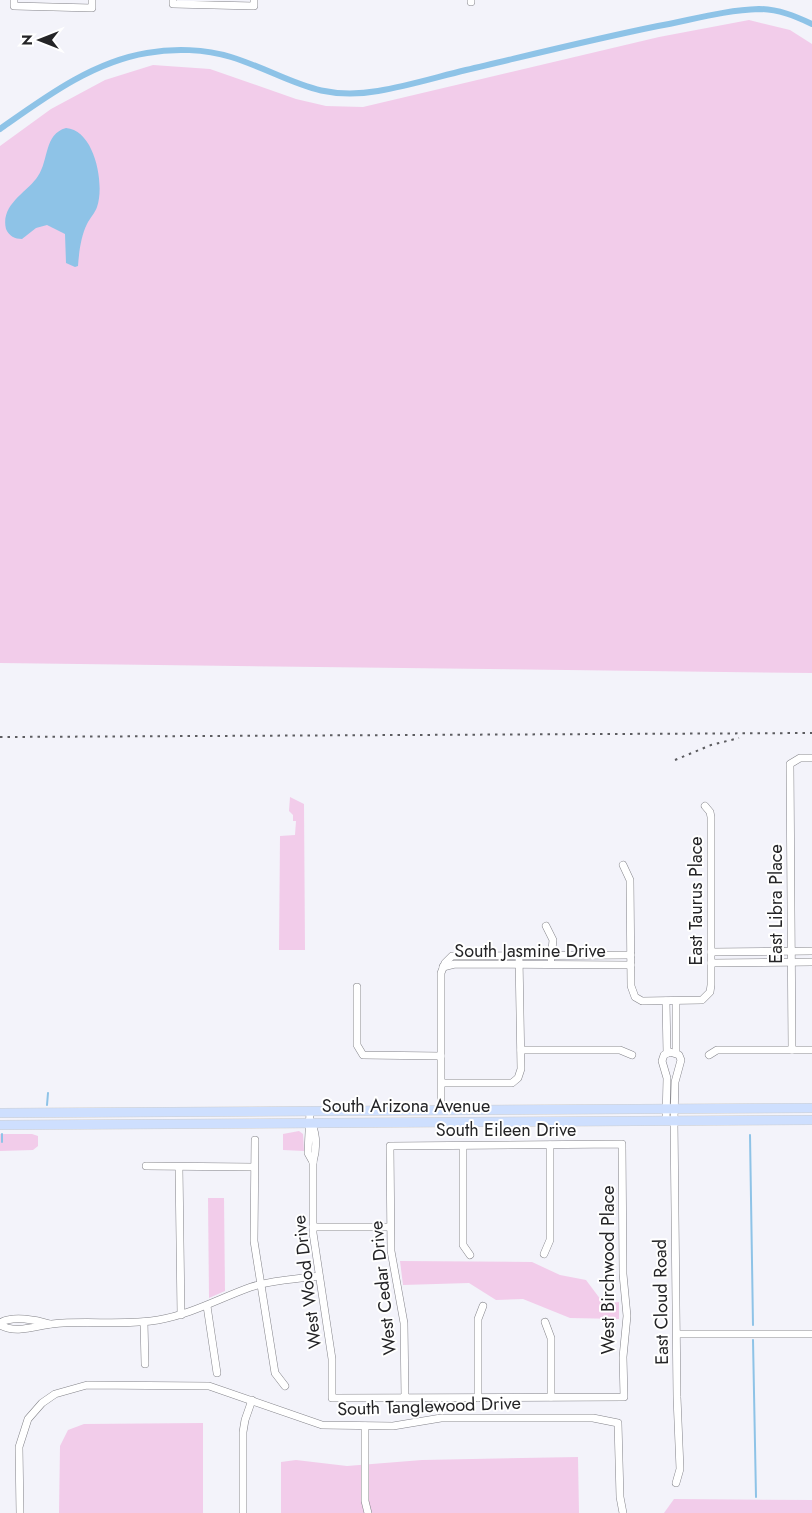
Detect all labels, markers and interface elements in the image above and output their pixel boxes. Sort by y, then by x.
north arrow [15,15,65,65]
text: N [17,34,37,46]
street label: East Taurus Place [683,836,709,966]
street label: East Libra Place [763,844,789,964]
street label: South Jasmine Drive [454,938,606,964]
street label: South Arizona Avenue [322,1093,490,1119]
street label: South Eileen Drive [436,1117,576,1143]
street label: West Birchwood Place [595,1185,621,1355]
street label: West Wood Drive [286,1214,328,1350]
street label: West Cedar Drive [363,1220,403,1356]
street label: East Cloud Road [647,1239,675,1365]
street label: South Tanglewood Drive [337,1390,521,1422]

